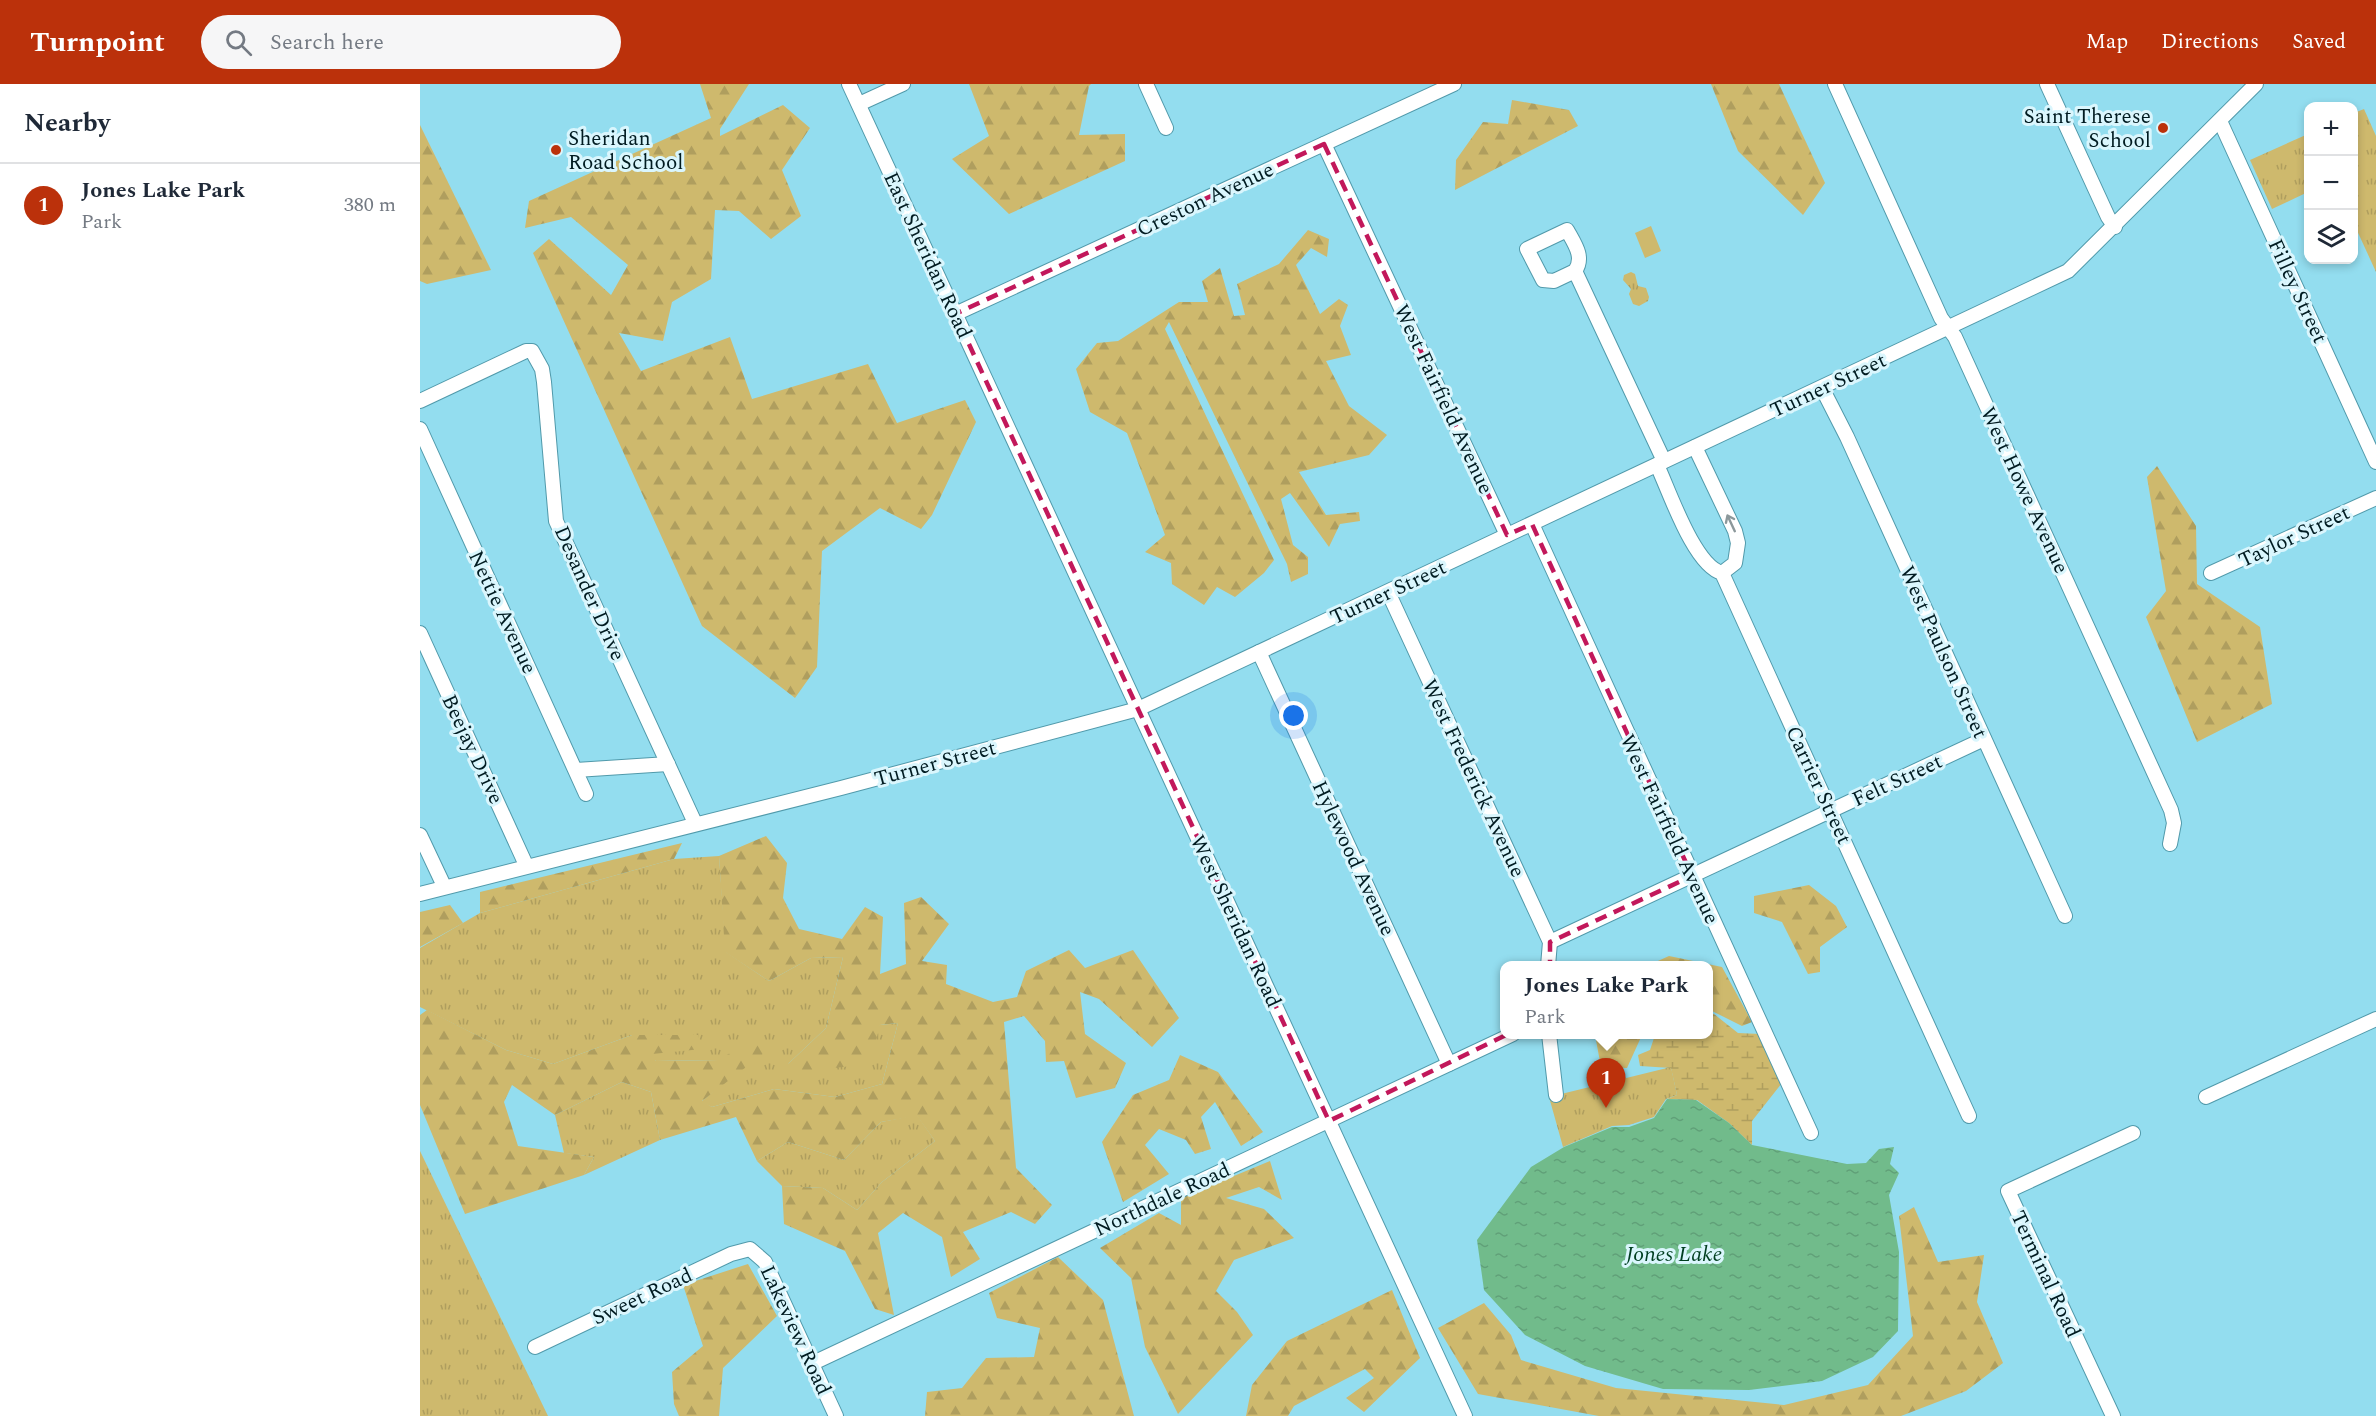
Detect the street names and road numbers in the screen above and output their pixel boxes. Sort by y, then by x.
street label: Creston Avenue [1132,154,1279,246]
street label: East Sheridan Road [874,167,980,344]
street label: Filley Street [2259,234,2335,349]
street label: West Fairfield Avenue [1385,299,1501,500]
street label: Turner Street [1765,345,1892,427]
street label: West Howe Avenue [1971,402,2077,579]
street label: Taylor Street [2233,497,2355,577]
street label: Desander Drive [545,521,633,666]
street label: Nettie Avenue [459,545,545,680]
street label: Turner Street [1325,552,1452,634]
street label: West Paulson Street [1891,561,1996,744]
street label: West Frederick Avenue [1413,674,1533,883]
street label: Beejay Drive [433,689,512,810]
street label: Carrier Street [1777,721,1860,850]
street label: West Fairfield Avenue [1611,729,1727,930]
street label: Turner Street [871,732,1000,796]
street label: Felt Street [1847,746,1948,816]
street label: Hylewood Avenue [1303,775,1403,942]
street label: West Sheridan Road [1181,830,1289,1013]
street label: Northdale Road [1089,1154,1236,1245]
street label: Terminal Road [2002,1206,2089,1343]
street label: Sweet Road [587,1260,698,1334]
street label: Lakeview Road [751,1260,839,1401]

